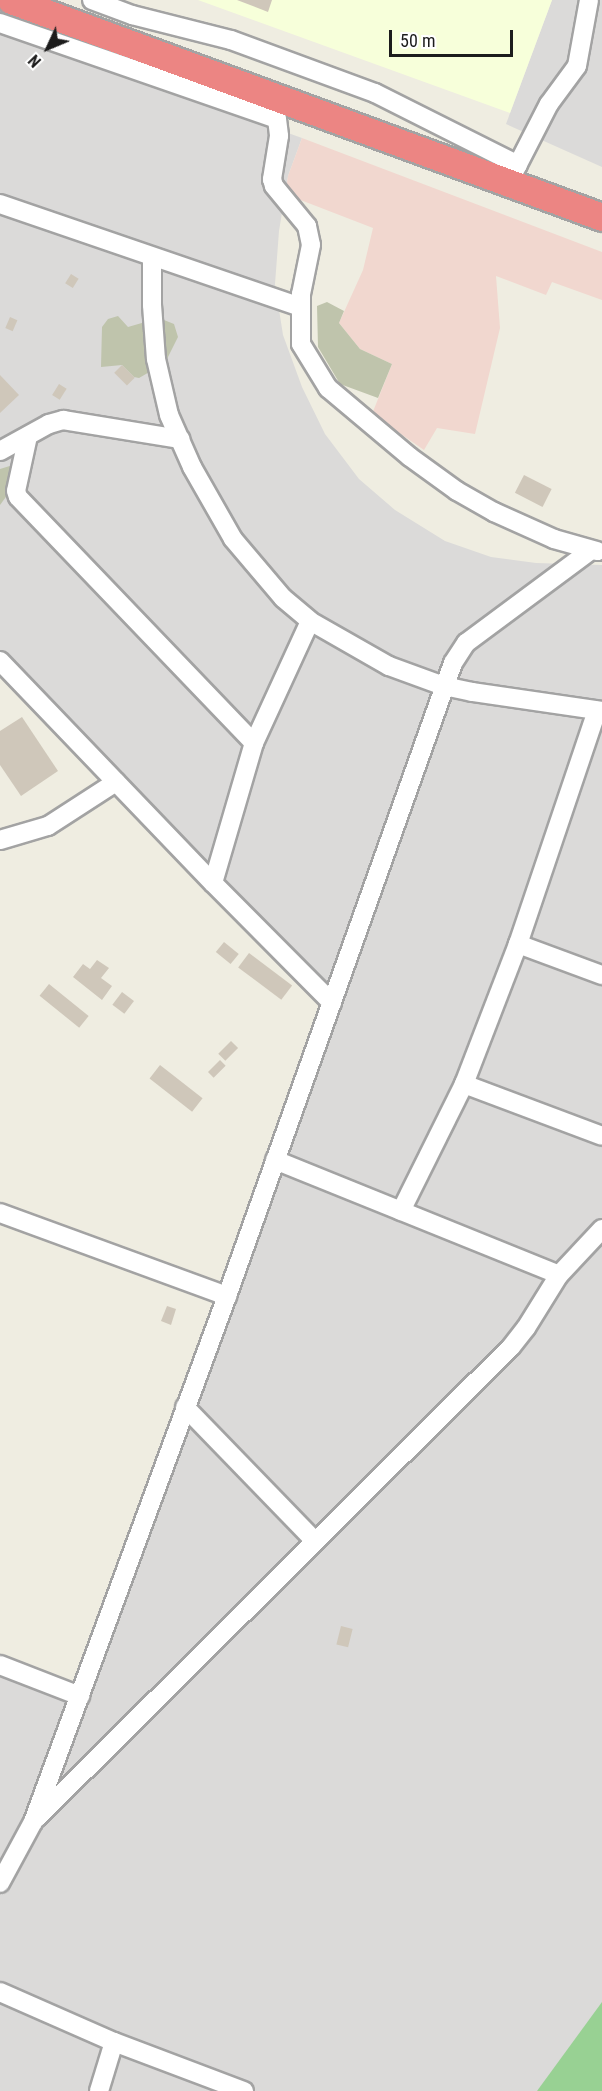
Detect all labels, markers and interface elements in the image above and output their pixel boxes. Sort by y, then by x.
north arrow [18,18,78,78]
scale bar [392,18,516,56]
text: 50 m [400,30,435,51]
text: N [24,51,45,71]

